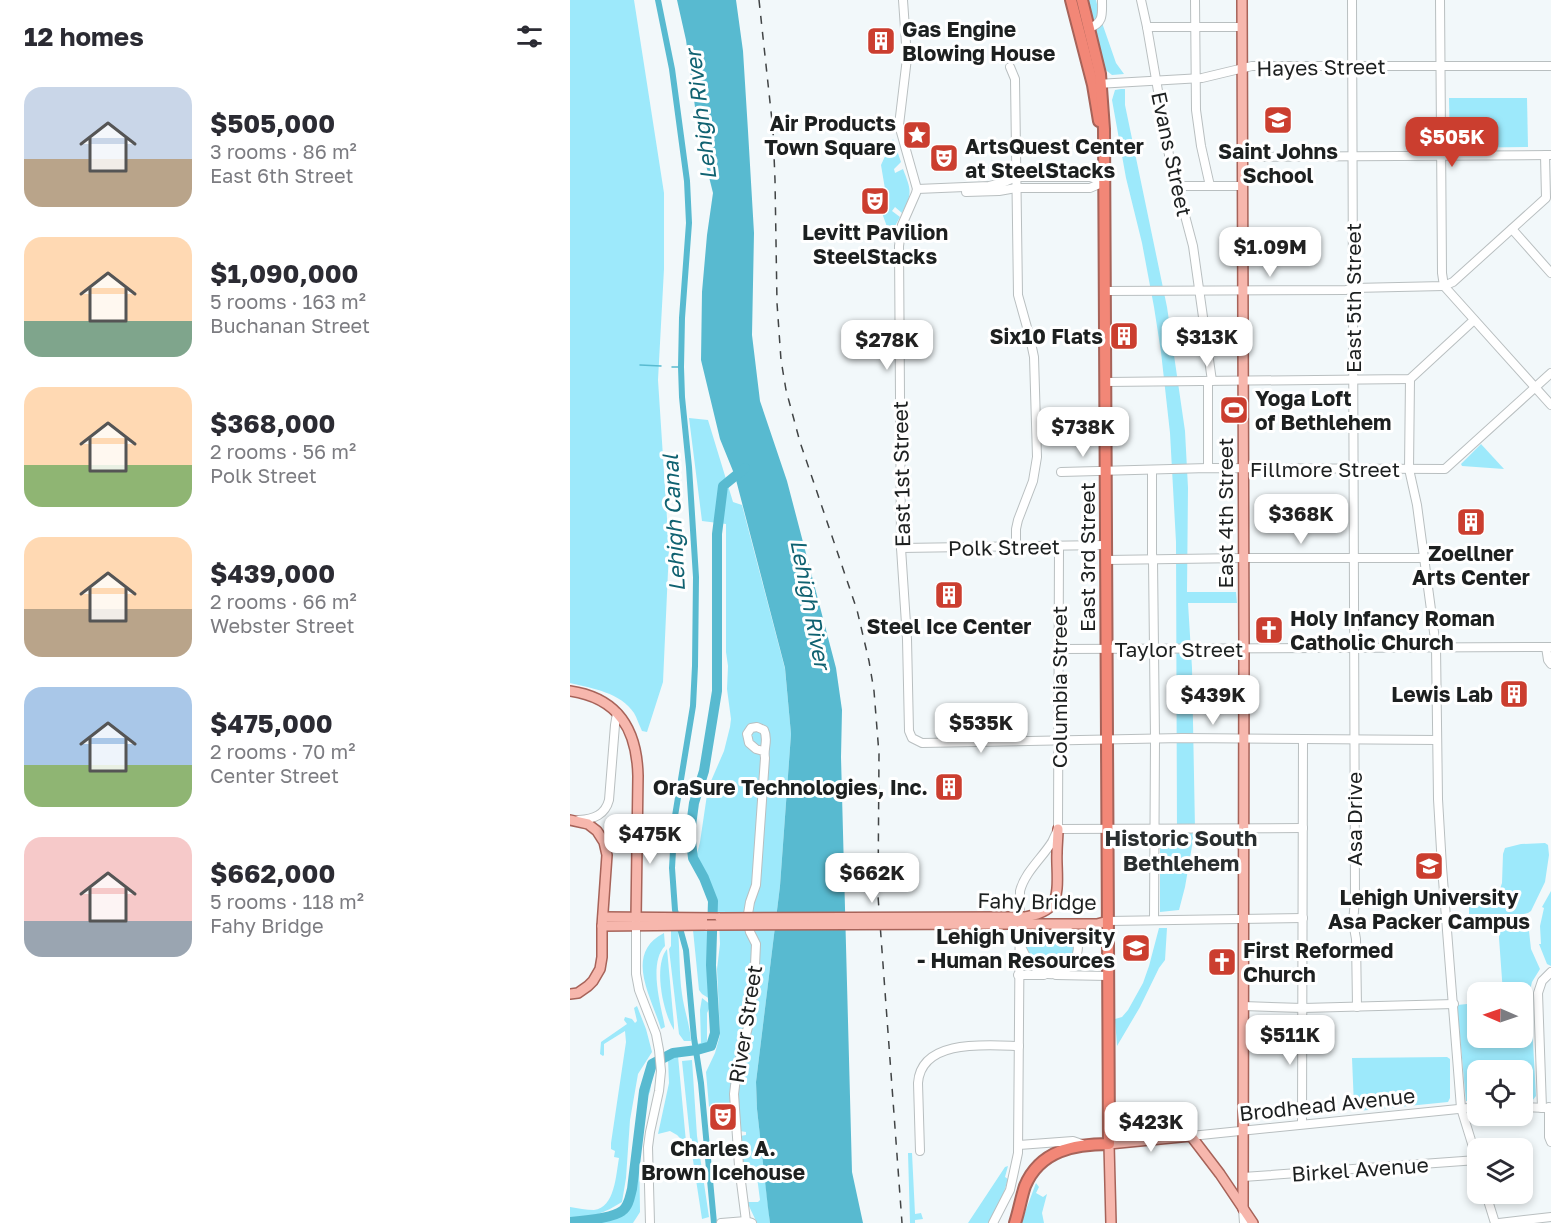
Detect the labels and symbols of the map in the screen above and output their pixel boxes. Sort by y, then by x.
place label: Gas Engine Blowing House [902,16,1056,66]
building icon: Gas Engine Blowing House [865,25,897,57]
water label: Lehigh River [678,45,721,182]
street label: Hayes Street [1256,53,1386,81]
street label: Evans Street [1146,89,1198,219]
school or university icon: Saint Johns School [1262,104,1294,136]
place label: Air Products Town Square [764,110,896,160]
pin: $505K [1410,117,1494,168]
place icon: Air Products Town Square [901,119,933,151]
place label: ArtsQuest Center at SteelStacks [965,133,1144,183]
place label: Saint Johns School [1218,138,1338,188]
theatre icon: ArtsQuest Center at SteelStacks [928,142,960,174]
theatre icon: Levitt Pavilion SteelStacks [859,185,891,217]
place label: Levitt Pavilion SteelStacks [802,219,948,269]
street label: East 5th Street [1340,223,1366,373]
pin: $1.09M [1221,227,1319,278]
pin: $313K [1165,317,1249,368]
pin: $278K [845,320,929,371]
building icon: Six10 Flats [1108,320,1140,352]
place label: Six10 Flats [989,323,1103,349]
place label: Yoga Loft of Bethlehem [1255,385,1391,435]
sports icon: Yoga Loft of Bethlehem [1218,394,1250,426]
street label: East 1st Street [887,401,915,547]
pin: $738K [1041,407,1125,458]
street label: East 4th Street [1212,438,1238,588]
water label: Lehigh Canal [656,453,690,592]
street label: Fillmore Street [1250,456,1400,482]
street label: East 3rd Street [1074,482,1100,632]
pin: $368K [1259,494,1343,545]
building icon: Zoellner Arts Center [1455,506,1487,538]
street label: Polk Street [948,533,1060,561]
water label: Lehigh River [785,537,837,674]
place label: Zoellner Arts Center [1412,540,1530,590]
building icon: Steel Ice Center [933,579,965,611]
place label: Holy Infancy Roman Catholic Church [1290,605,1495,655]
street label: Columbia Street [1046,606,1072,768]
place label: Steel Ice Center [866,613,1032,639]
church icon: Holy Infancy Roman Catholic Church [1253,614,1285,646]
street label: Taylor Street [1114,636,1244,662]
pin: $439K [1171,675,1255,726]
building icon: Lewis Lab [1498,678,1530,710]
place label: Lewis Lab [1391,681,1493,707]
pin: $535K [939,703,1023,754]
building icon: OraSure Technologies, Inc. [933,771,965,803]
street label: Asa Drive [1341,772,1367,866]
place label: OraSure Technologies, Inc. [653,774,928,800]
pin: $475K [608,814,692,865]
district label: Historic South Bethlehem [1105,824,1257,876]
school or university icon: Lehigh University Asa Packer Campus [1413,850,1445,882]
pin: $662K [830,853,914,904]
place label: Lehigh University Asa Packer Campus [1328,884,1530,934]
street label: Fahy Bridge [977,887,1097,915]
place label: Lehigh University - Human Resources [917,923,1115,973]
school or university icon: Lehigh University - Human Resources [1120,932,1152,964]
place label: First Reformed Church [1243,937,1393,987]
church icon: First Reformed Church [1206,946,1238,978]
street label: River Street [723,963,767,1085]
north arrow [1467,982,1533,1048]
pin: $511K [1248,1015,1332,1066]
street label: Brodhead Avenue [1238,1082,1416,1126]
theatre icon: Charles A. Brown Icehouse [707,1101,739,1133]
pin: $423K [1109,1102,1193,1153]
place label: Charles A. Brown Icehouse [641,1135,805,1185]
street label: Birkel Avenue [1290,1151,1430,1187]

